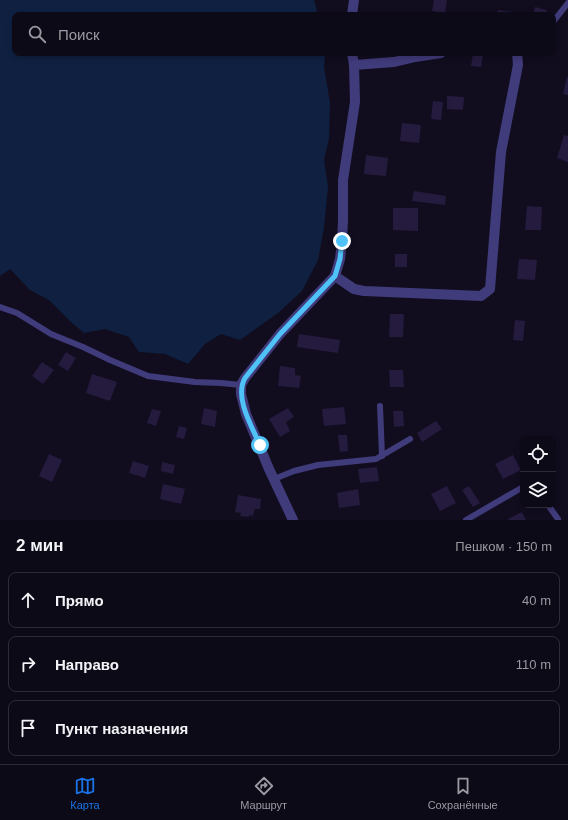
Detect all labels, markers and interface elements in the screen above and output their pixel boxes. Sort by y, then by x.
search box [12,12,556,56]
icon: search [26,23,48,45]
text: Поиск [58,26,100,43]
route end [333,232,351,250]
route start [251,436,269,454]
map controls [520,436,556,508]
button: locate [520,436,556,472]
button: layers [520,472,556,508]
text: 2 мин [16,536,63,555]
text: Пешком · 150 m [455,539,552,554]
icon: ahead [17,589,39,611]
text: Прямо [55,592,104,609]
text: 40 m [522,593,551,608]
icon: right [17,653,39,675]
text: Направо [55,656,119,673]
text: 110 m [516,657,551,672]
icon: arrive [17,717,39,739]
text: Пункт назначения [55,720,188,737]
tab: Карта [70,775,100,811]
tab: Маршрут [240,775,287,811]
tab: Сохранённые [428,775,498,811]

